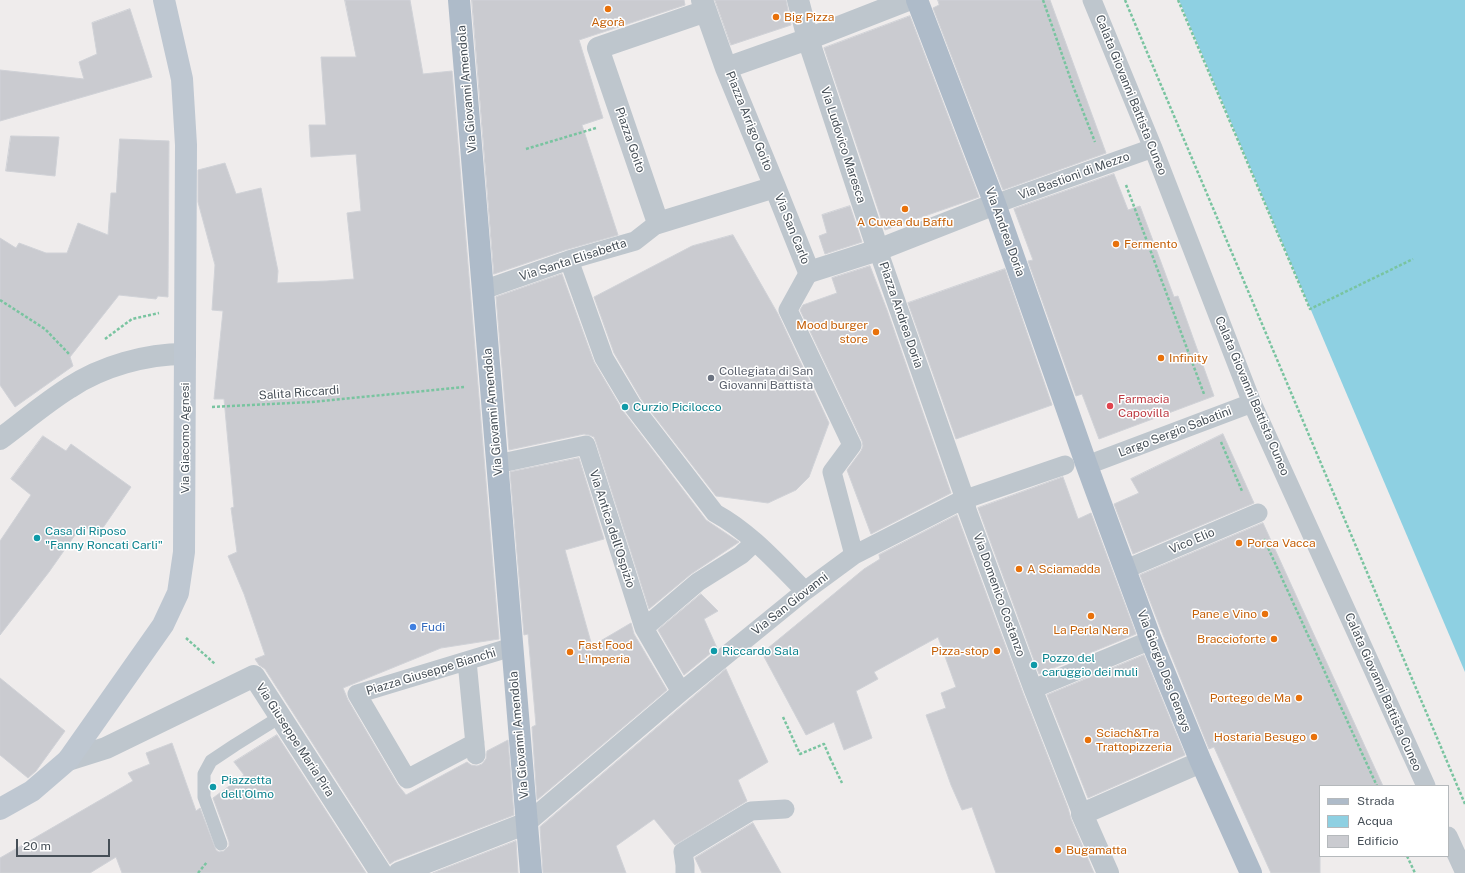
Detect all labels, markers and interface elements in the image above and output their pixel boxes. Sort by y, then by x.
marker: Agorà [603,4,613,14]
place label: Big Pizza [784,10,834,24]
marker: Big Pizza [771,12,781,22]
street label: Calata Giovanni Battista Cuneo [1092,13,1170,177]
place label: Agorà [591,15,625,29]
street label: Via Giovanni Amendola [454,25,480,153]
street label: Piazza Arrigo Goito [722,69,776,173]
street label: Via Ludovico Maresca [817,85,869,205]
street label: Piazza Goito [612,105,648,175]
street label: Via Bastioni di Mezzo [1017,149,1131,203]
street label: Via Andrea Doria [982,186,1028,278]
street label: Via San Carlo [771,192,813,266]
marker: A Cuvea du Baffu [900,204,910,214]
place label: A Cuvea du Baffu [857,215,953,229]
street label: Via Santa Elisabetta [518,236,628,284]
place label: Fermento [1124,237,1178,251]
marker: Fermento [1111,239,1121,249]
street label: Piazza Andrea Doria [876,260,926,370]
street label: Calata Giovanni Battista Cuneo [1212,314,1292,478]
place label: Mood burger store [796,318,868,346]
marker: Mood burger store [871,327,881,337]
street label: Via Giovanni Amendola [480,348,506,476]
place label: Infinity [1169,351,1208,365]
marker: Infinity [1156,353,1166,363]
place label: Collegiata di San Giovanni Battista [719,364,813,392]
marker: Collegiata di San Giovanni Battista [706,373,716,383]
street label: Via Giacomo Agnesi [178,383,192,493]
street label: Salita Riccardi [258,383,340,403]
place label: Farmacia Capovilla [1118,392,1169,420]
place label: Curzio Picilocco [633,400,721,414]
marker: Farmacia Capovilla [1105,401,1115,411]
marker: Curzio Picilocco [620,402,630,412]
street label: Largo Sergio Sabatini [1116,404,1234,460]
street label: Via Antica dell'Ospizio [586,468,638,590]
place label: Casa di Riposo "Fanny Roncati Carli" [45,524,163,552]
street label: Vico Elio [1167,525,1217,557]
street label: Via Domenico Costanzo [970,531,1028,659]
marker: Casa di Riposo "Fanny Roncati Carli" [32,533,42,543]
place label: Porca Vacca [1247,536,1316,550]
marker: Porca Vacca [1234,538,1244,548]
place label: A Sciamadda [1027,562,1100,576]
marker: A Sciamadda [1014,564,1024,574]
street label: Via San Giovanni [749,570,831,638]
place label: Pane e Vino [1192,607,1257,621]
street label: Via Giorgio Des Geneys [1134,608,1194,734]
marker: Pane e Vino [1260,609,1270,619]
marker: La Perla Nera [1086,611,1096,621]
street label: Calata Giovanni Battista Cuneo [1341,611,1425,773]
place label: Fudi [421,620,445,634]
marker: Fudi [408,622,418,632]
place label: La Perla Nera [1053,623,1129,637]
place label: Braccioforte [1197,632,1266,646]
marker: Braccioforte [1269,634,1279,644]
place label: Fast Food L'Imperia [578,638,633,666]
place label: Riccardo Sala [722,644,799,658]
place label: Pizza-stop [931,644,989,658]
street label: Piazza Giuseppe Bianchi [364,645,498,699]
marker: Riccardo Sala [709,646,719,656]
marker: Pizza-stop [992,646,1002,656]
marker: Fast Food L'Imperia [565,647,575,657]
place label: Pozzo del caruggio dei muli [1042,651,1138,679]
marker: Pozzo del caruggio dei muli [1029,660,1039,670]
street label: Via Giovanni Amendola [506,671,532,799]
street label: Via Giuseppe Maria Pira [253,681,337,799]
place label: Portego de Ma [1210,691,1291,705]
marker: Portego de Ma [1294,693,1304,703]
place label: Sciach&Tra Trattopizzeria [1096,726,1172,754]
place label: Hostaria Besugo [1214,730,1306,744]
marker: Hostaria Besugo [1309,732,1319,742]
marker: Sciach&Tra Trattopizzeria [1083,735,1093,745]
place label: Piazzetta dell'Olmo [221,773,274,801]
marker: Piazzetta dell'Olmo [208,782,218,792]
legend [1319,785,1449,857]
text: Strada [1357,794,1394,808]
text: Acqua [1357,814,1393,828]
scale bar [18,831,112,857]
text: Edificio [1357,834,1399,848]
text: 20 m [23,839,51,853]
place label: Bugamatta [1066,843,1127,857]
marker: Bugamatta [1053,845,1063,855]

